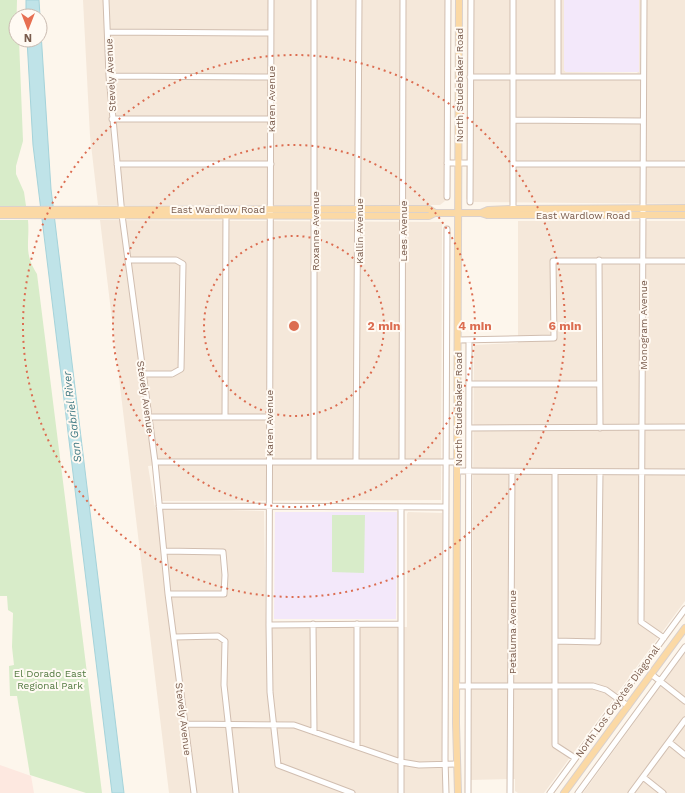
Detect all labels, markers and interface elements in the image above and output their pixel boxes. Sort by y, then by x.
north arrow [8,8,48,48]
street label: North Studebaker Road [454,28,465,142]
text: N [24,31,32,44]
street label: Stevely Avenue [103,38,118,112]
street label: Karen Avenue [266,66,277,132]
street label: Roxanne Avenue [310,191,321,271]
street label: Kallin Avenue [354,198,365,264]
street label: Lees Avenue [398,200,409,262]
street label: East Wardlow Road [171,204,265,215]
street label: East Wardlow Road [536,210,630,221]
street label: Monogram Avenue [638,280,649,370]
centre of rings [287,319,301,333]
text: 2 min [368,319,400,333]
text: 4 min [458,319,492,333]
text: 6 min [548,319,582,333]
street label: North Studebaker Road [453,352,464,466]
street label: Stevely Avenue [135,360,156,434]
water label: San Gabriel River [60,370,85,463]
street label: Karen Avenue [264,390,275,456]
street label: Petaluma Avenue [507,590,518,674]
street label: North Los Coyotes Diagonal [573,643,662,759]
park label: El Dorado East Regional Park [14,668,87,691]
street label: Stevely Avenue [174,682,193,756]

